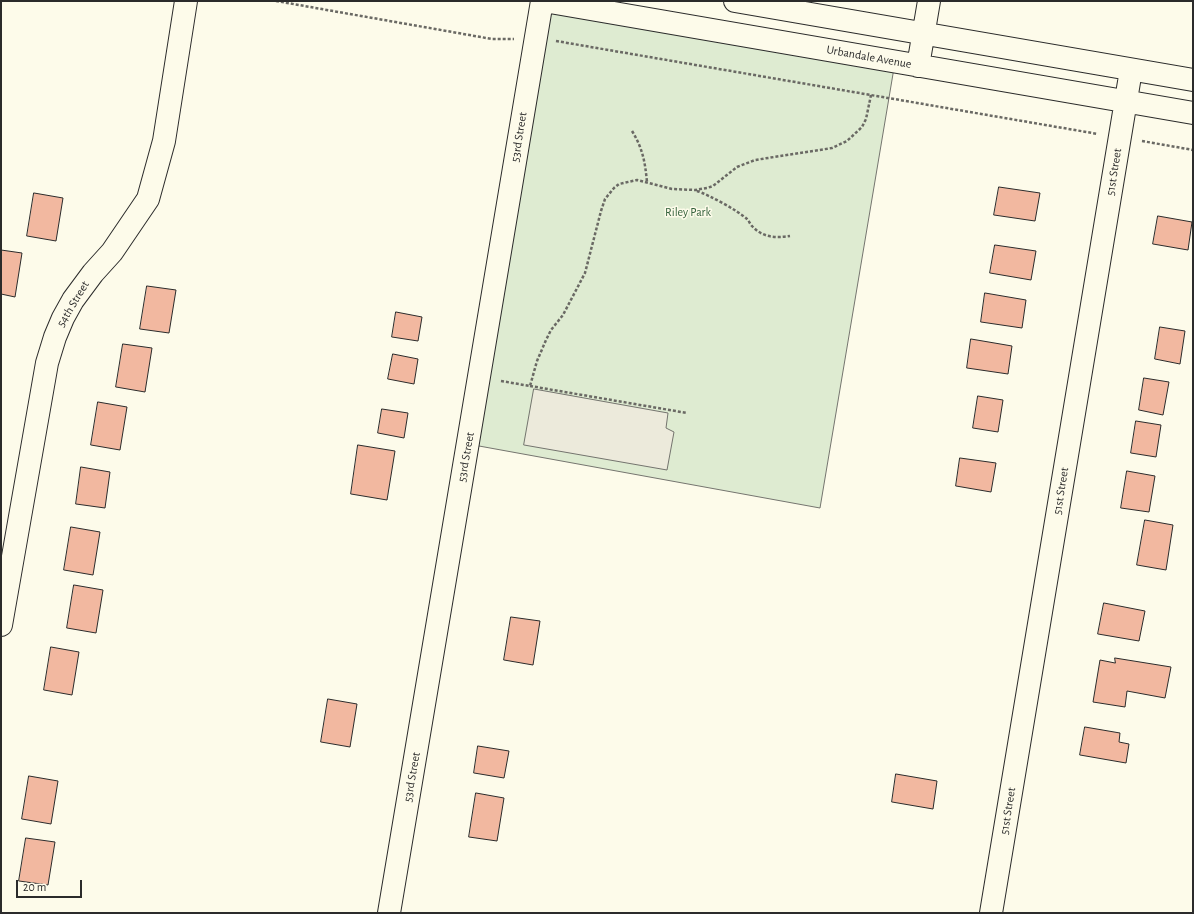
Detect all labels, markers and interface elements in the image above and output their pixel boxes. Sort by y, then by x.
street label: Urbandale Avenue [825,42,913,72]
street label: 53rd Street [508,111,530,163]
street label: 51st Street [1103,147,1125,197]
park label: Riley Park [665,205,711,219]
street label: 54th Street [54,278,92,330]
street label: 53rd Street [455,431,477,483]
street label: 51st Street [1050,466,1072,516]
street label: 53rd Street [401,751,423,803]
street label: 51st Street [997,786,1019,836]
scale bar [18,872,84,898]
text: 20 m [23,881,46,893]

